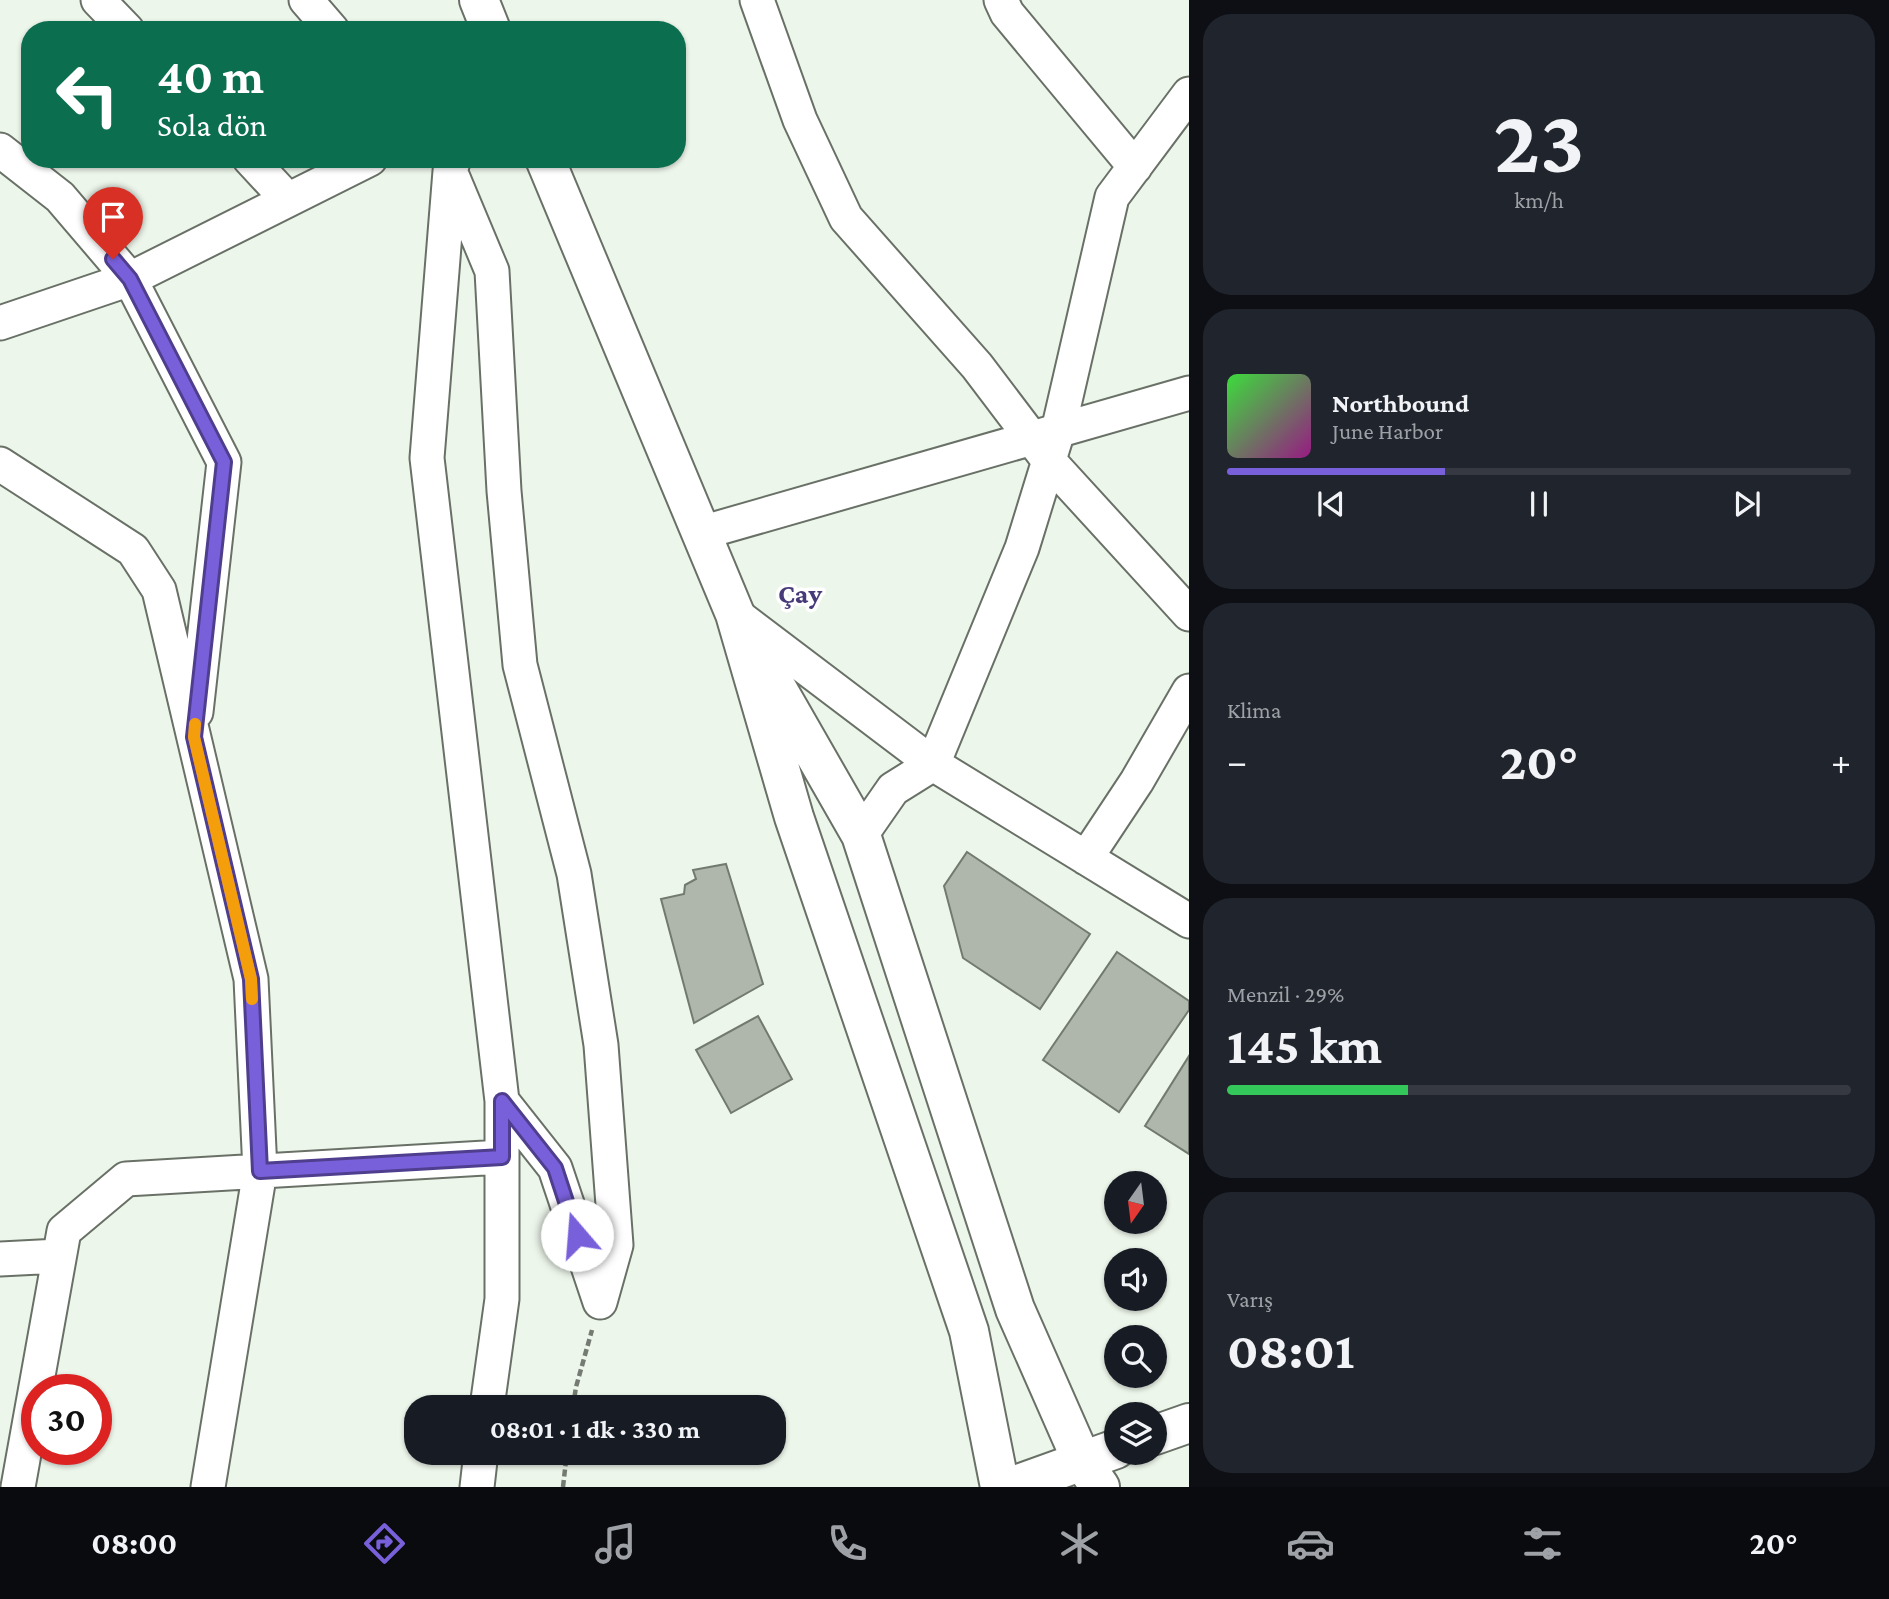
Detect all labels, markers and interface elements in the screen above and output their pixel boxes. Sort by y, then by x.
icon: left [42,49,133,140]
text: 40 m [157,49,264,104]
text: 23 [1494,90,1584,192]
text: Sola dön [157,107,267,143]
pin [83,187,143,259]
text: km/h [1514,187,1564,213]
icon: arrive [94,198,132,236]
text: Northbound [1332,389,1469,418]
text: June Harbor [1332,418,1443,444]
icon: previous [1312,485,1350,523]
icon: pause [1520,485,1558,523]
icon: next [1728,485,1766,523]
district label: Çay [778,578,822,609]
text: Klima [1227,697,1281,723]
text: 20° [1500,732,1578,790]
text: − [1227,740,1247,782]
text: + [1831,740,1851,782]
text: Menzil · 29% [1227,981,1344,1007]
text: 145 km [1227,1016,1382,1074]
north arrow [1104,1171,1167,1234]
map controls [1104,1171,1167,1465]
position arrow [540,1198,614,1272]
button: sound [1104,1248,1167,1311]
text: Varış [1227,1286,1273,1312]
text: 08:01 [1227,1321,1354,1379]
button: search [1104,1325,1167,1388]
speed limit sign: 30 [21,1374,112,1465]
button: layers [1104,1402,1167,1465]
text: 08:01 · 1 dk · 330 m [490,1415,700,1444]
icon: directions [360,1519,409,1568]
icon: music [591,1519,640,1568]
icon: phone [823,1519,872,1568]
icon: climate [1055,1519,1104,1568]
icon: car [1286,1519,1335,1568]
icon: filters [1518,1519,1567,1568]
text: 08:00 [91,1525,177,1561]
text: 20° [1749,1525,1798,1561]

